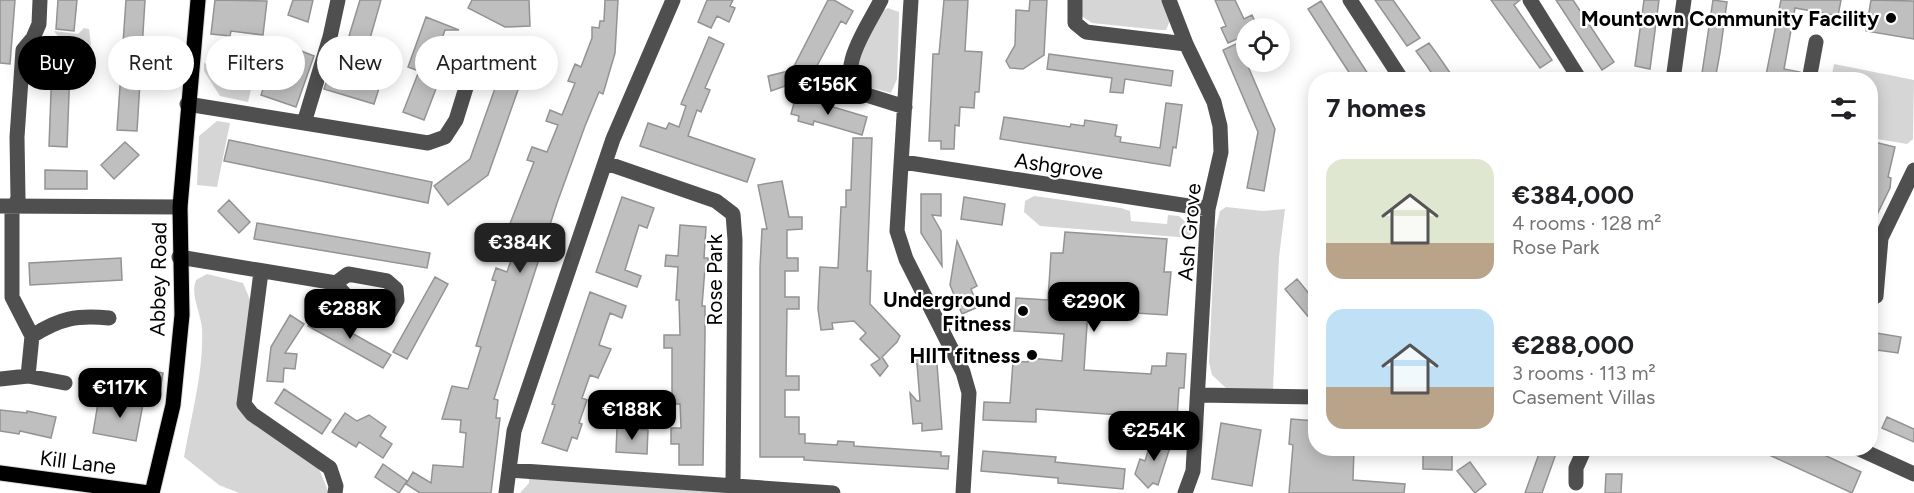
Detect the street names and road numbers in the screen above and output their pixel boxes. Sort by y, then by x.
street label: Ashgrove [1013,147,1105,185]
street label: Ash Grove [1172,182,1206,282]
street label: Abbey Road [145,221,171,337]
street label: Rose Park [702,233,727,326]
street label: Kill Lane [38,445,118,479]

